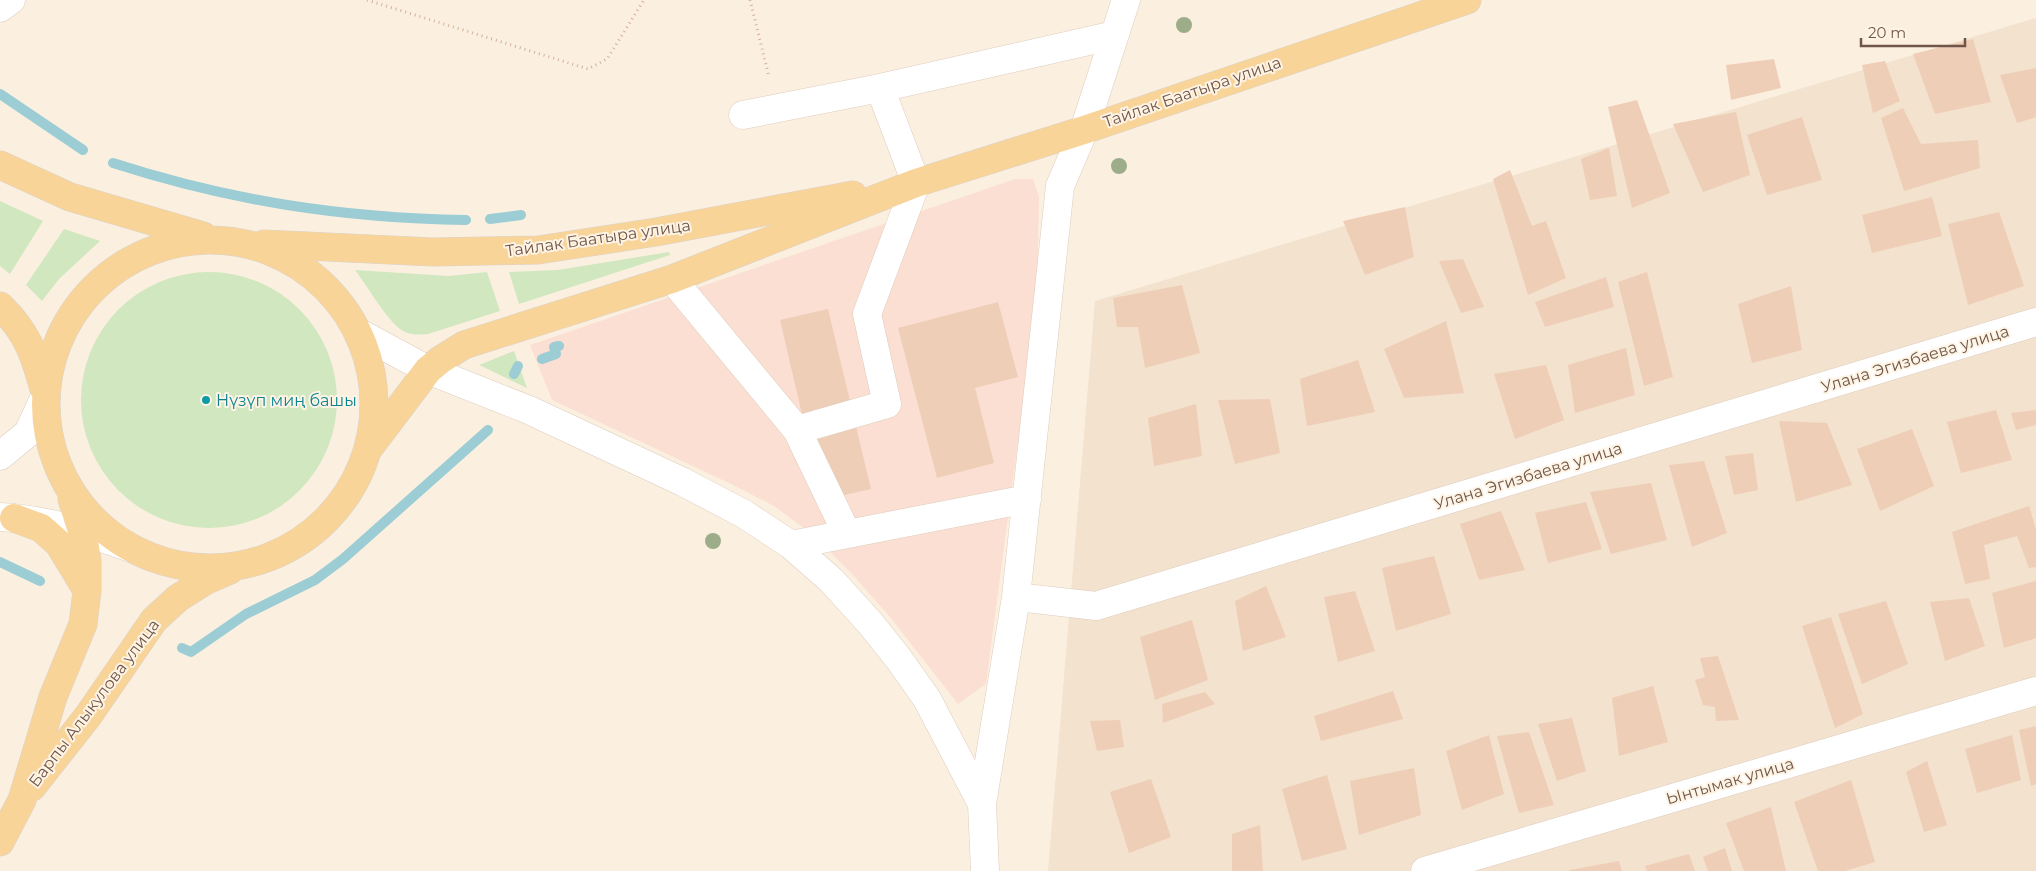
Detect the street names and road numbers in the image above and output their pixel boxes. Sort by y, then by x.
street label: Тайлак Баатыра улица [1100,53,1284,131]
street label: Тайлак Баатыра улица [504,216,692,260]
street label: Улана Эгизбаева улица [1819,321,2011,397]
street label: Улана Эгизбаева улица [1432,438,1624,514]
street label: Барпы Алыкулова улица [25,615,163,791]
street label: Ынтымак улица [1664,754,1796,808]

